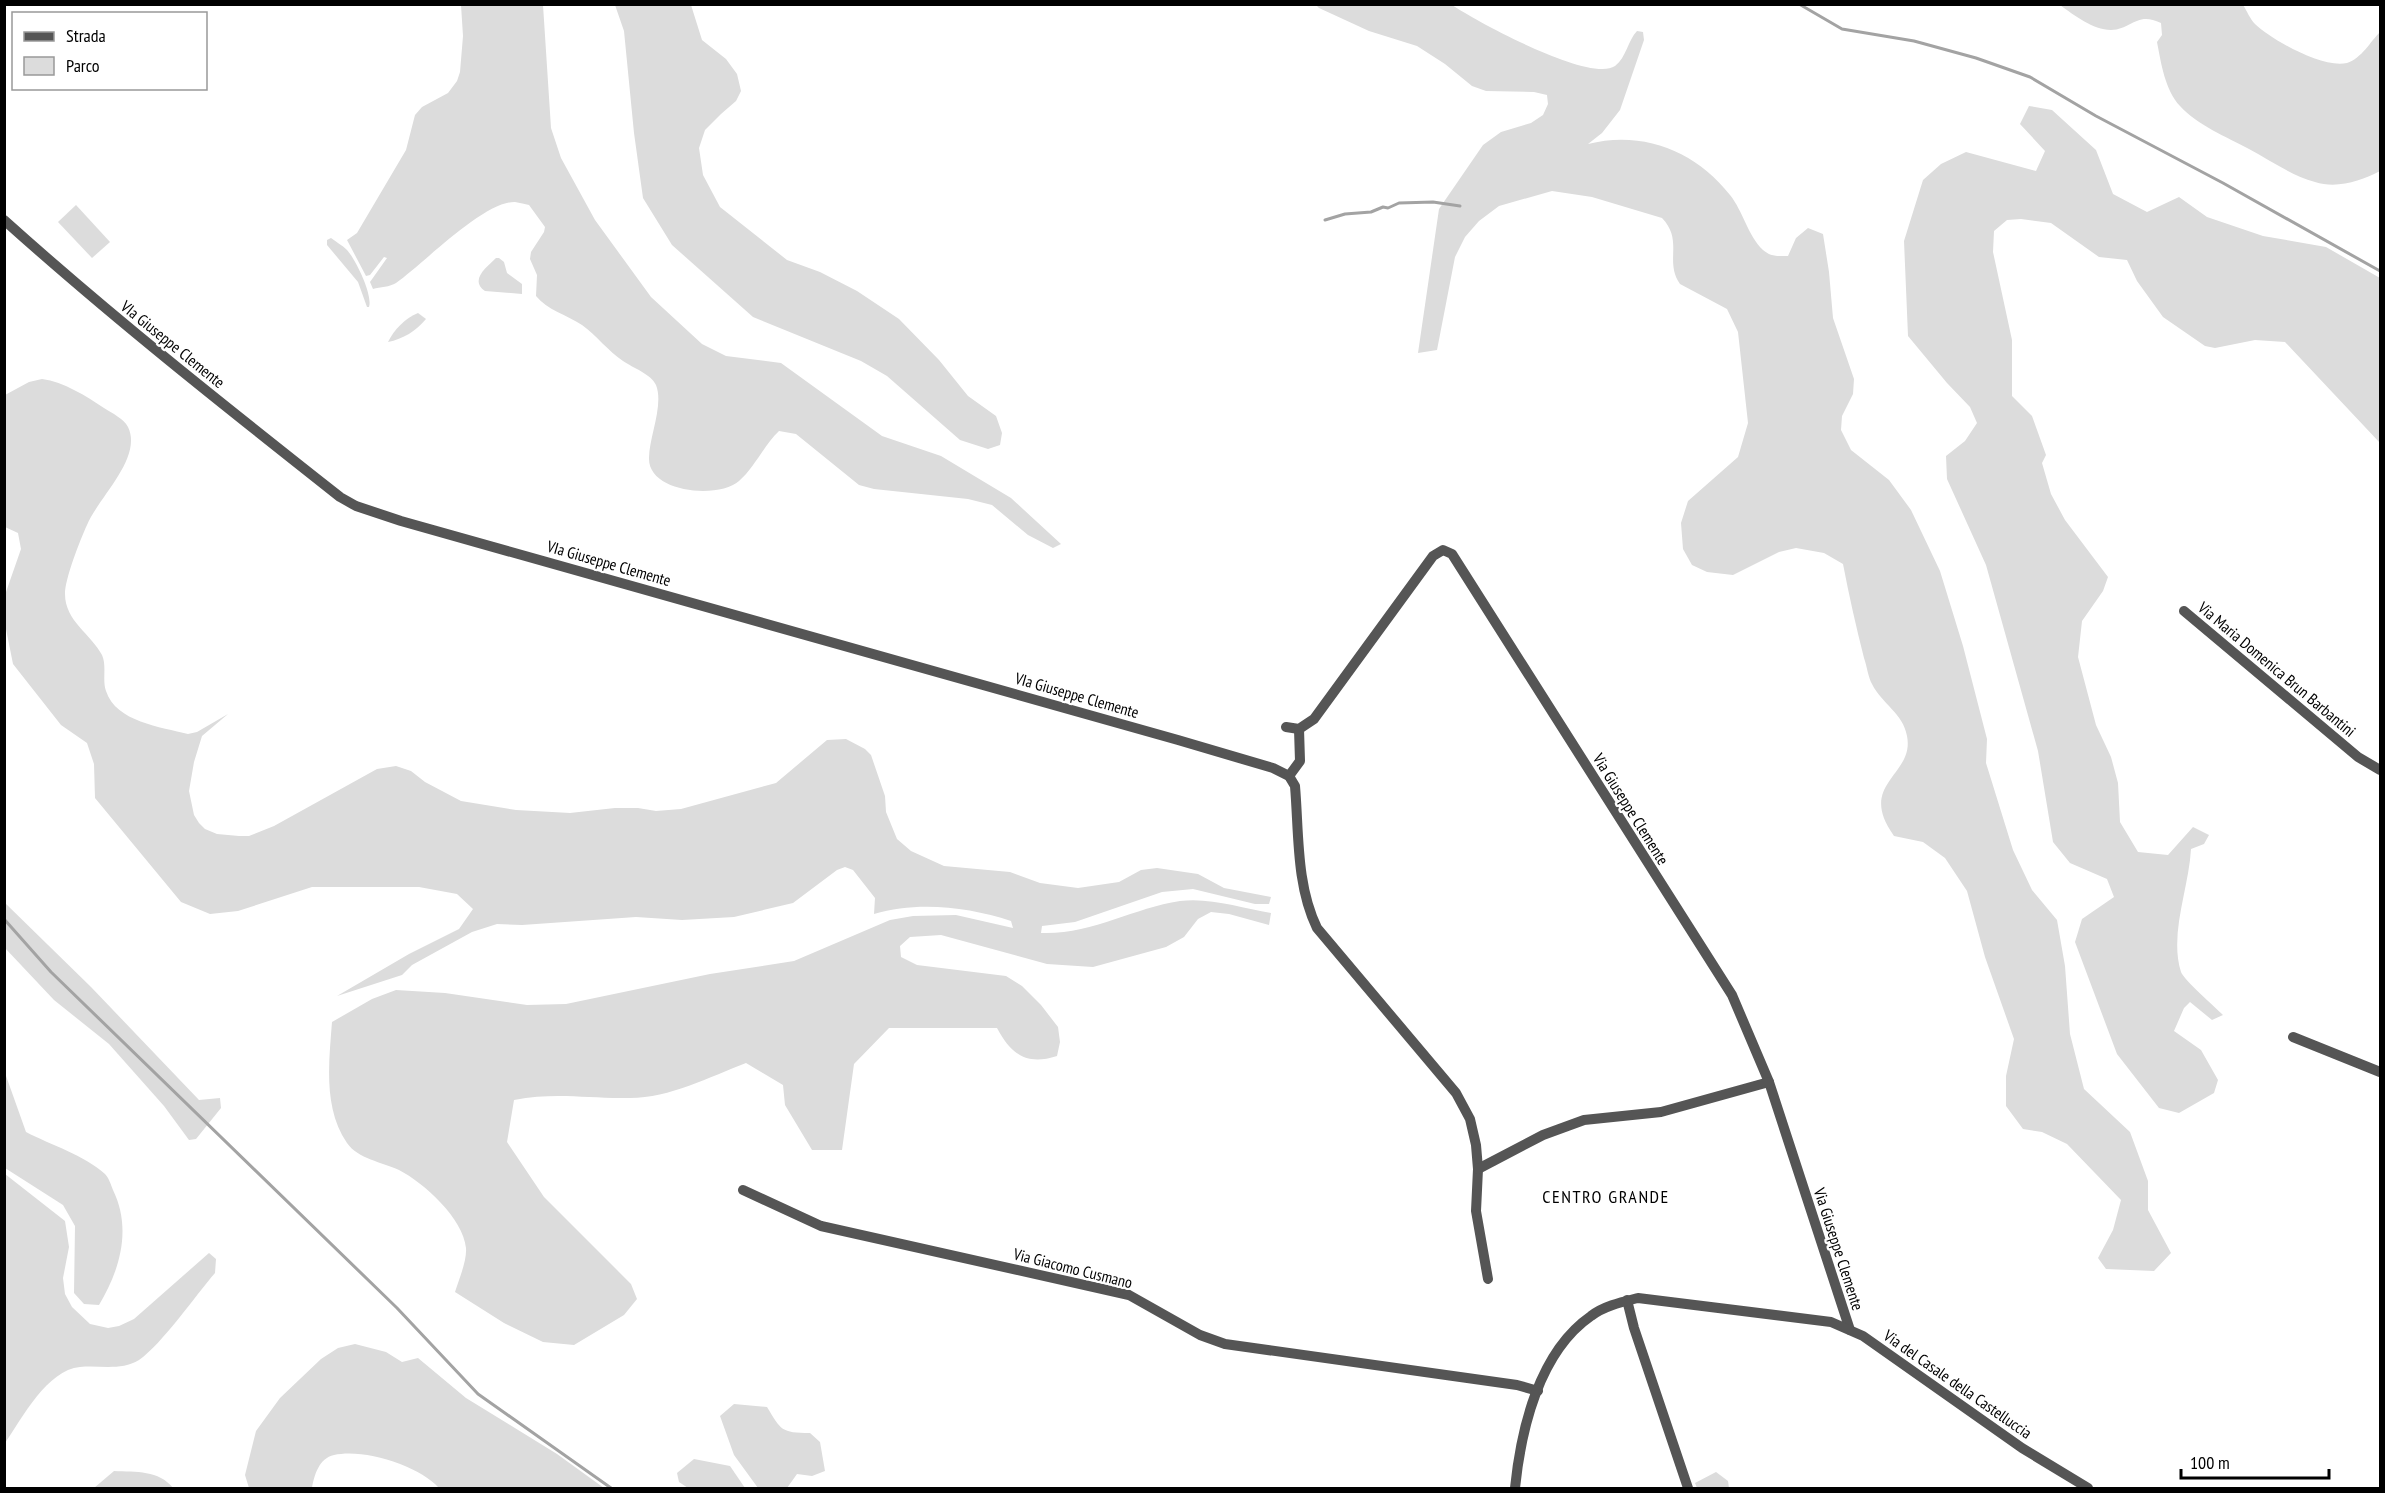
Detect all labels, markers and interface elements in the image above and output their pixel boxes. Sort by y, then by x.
legend [12,12,207,90]
text: Strada [66,24,106,47]
text: Parco [66,54,100,77]
street label: VIa Giuseppe Clemente [116,295,229,392]
street label: VIa Giuseppe Clemente [544,536,673,590]
street label: Via Maria Domenica Brun Barbantini [2193,597,2360,741]
street label: VIa Giuseppe Clemente [1012,668,1141,722]
street label: Via Giuseppe Clemente [1588,749,1673,868]
street label: Via Giuseppe Clemente [1809,1184,1868,1313]
district label: CENTRO GRANDE [1542,1185,1670,1208]
street label: Via Giacomo Cusmano [1011,1243,1135,1292]
street label: Via del Casale della Castelluccia [1879,1325,2036,1443]
scale bar [2181,1442,2330,1480]
text: 100 m [2190,1451,2230,1474]

